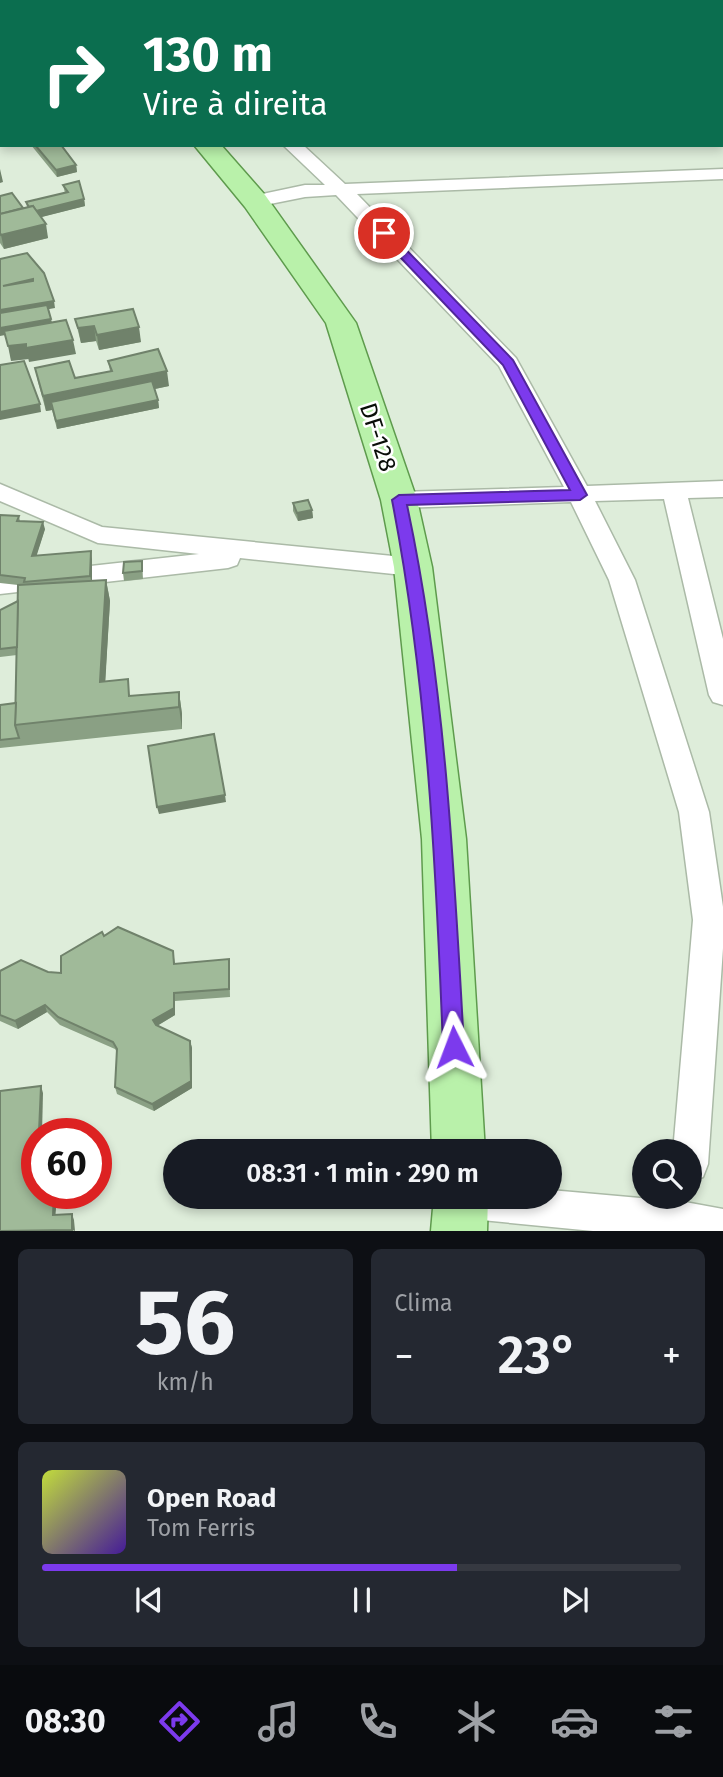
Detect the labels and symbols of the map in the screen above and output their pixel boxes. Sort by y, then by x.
pin [354,203,414,263]
street label: DF-128 [354,399,402,475]
position arrow [417,1010,491,1084]
speed limit sign: 60 [21,1118,112,1209]

